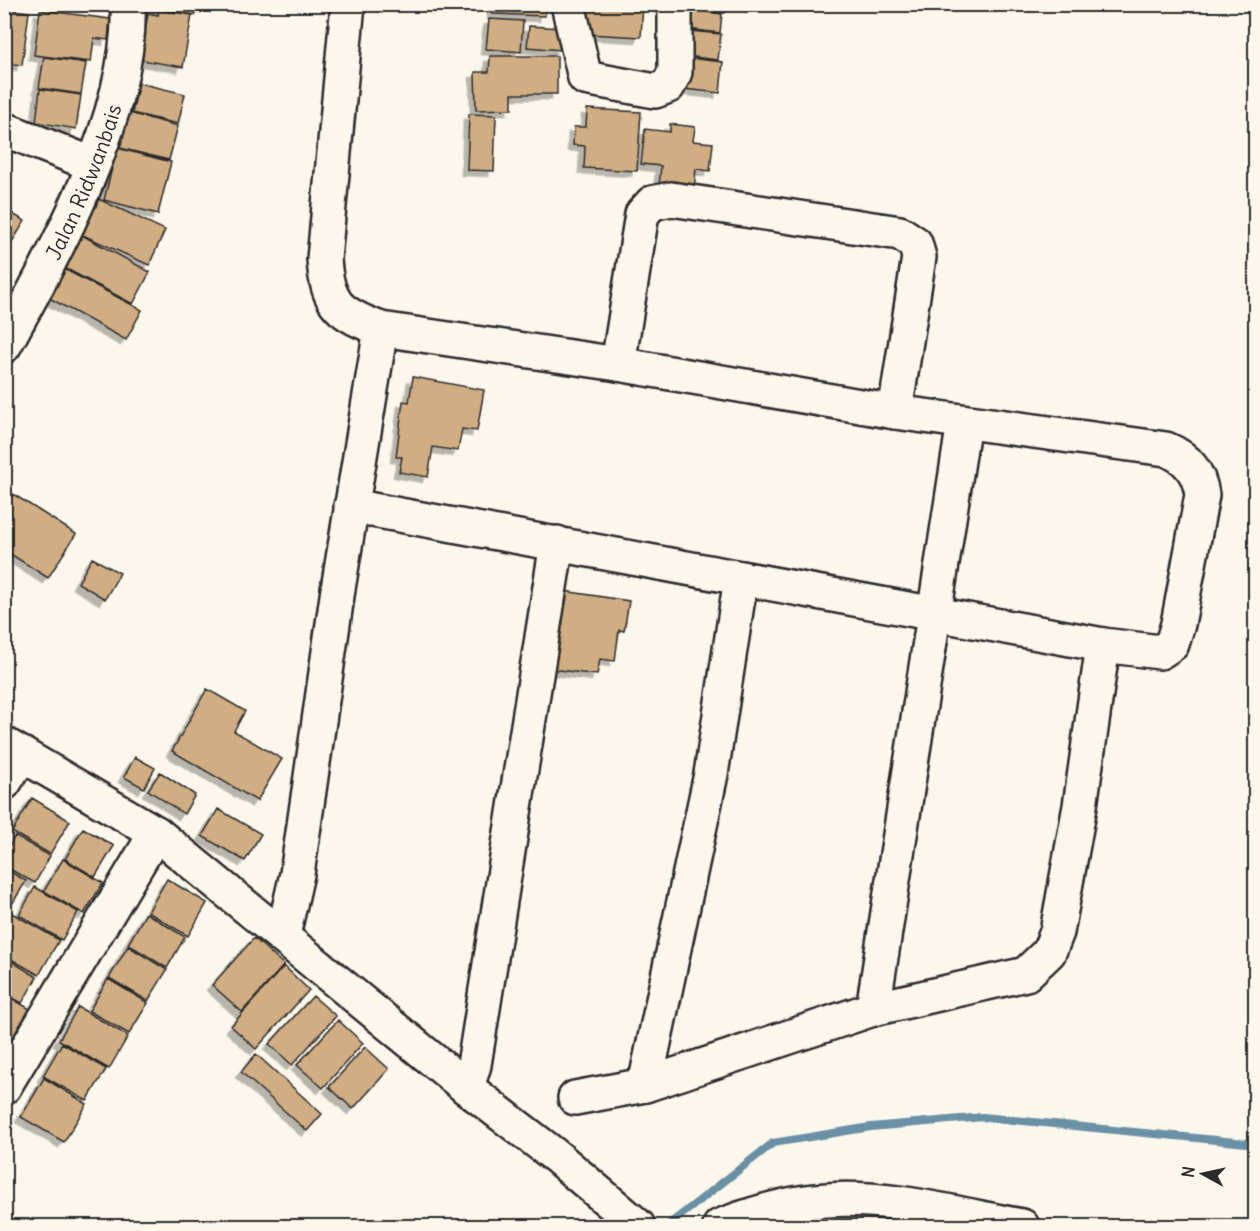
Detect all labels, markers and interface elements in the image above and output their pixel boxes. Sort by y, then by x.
street label: Jalan Ridwanbais [39,101,127,264]
north arrow [1173,1144,1233,1204]
text: N [1177,1165,1199,1179]

